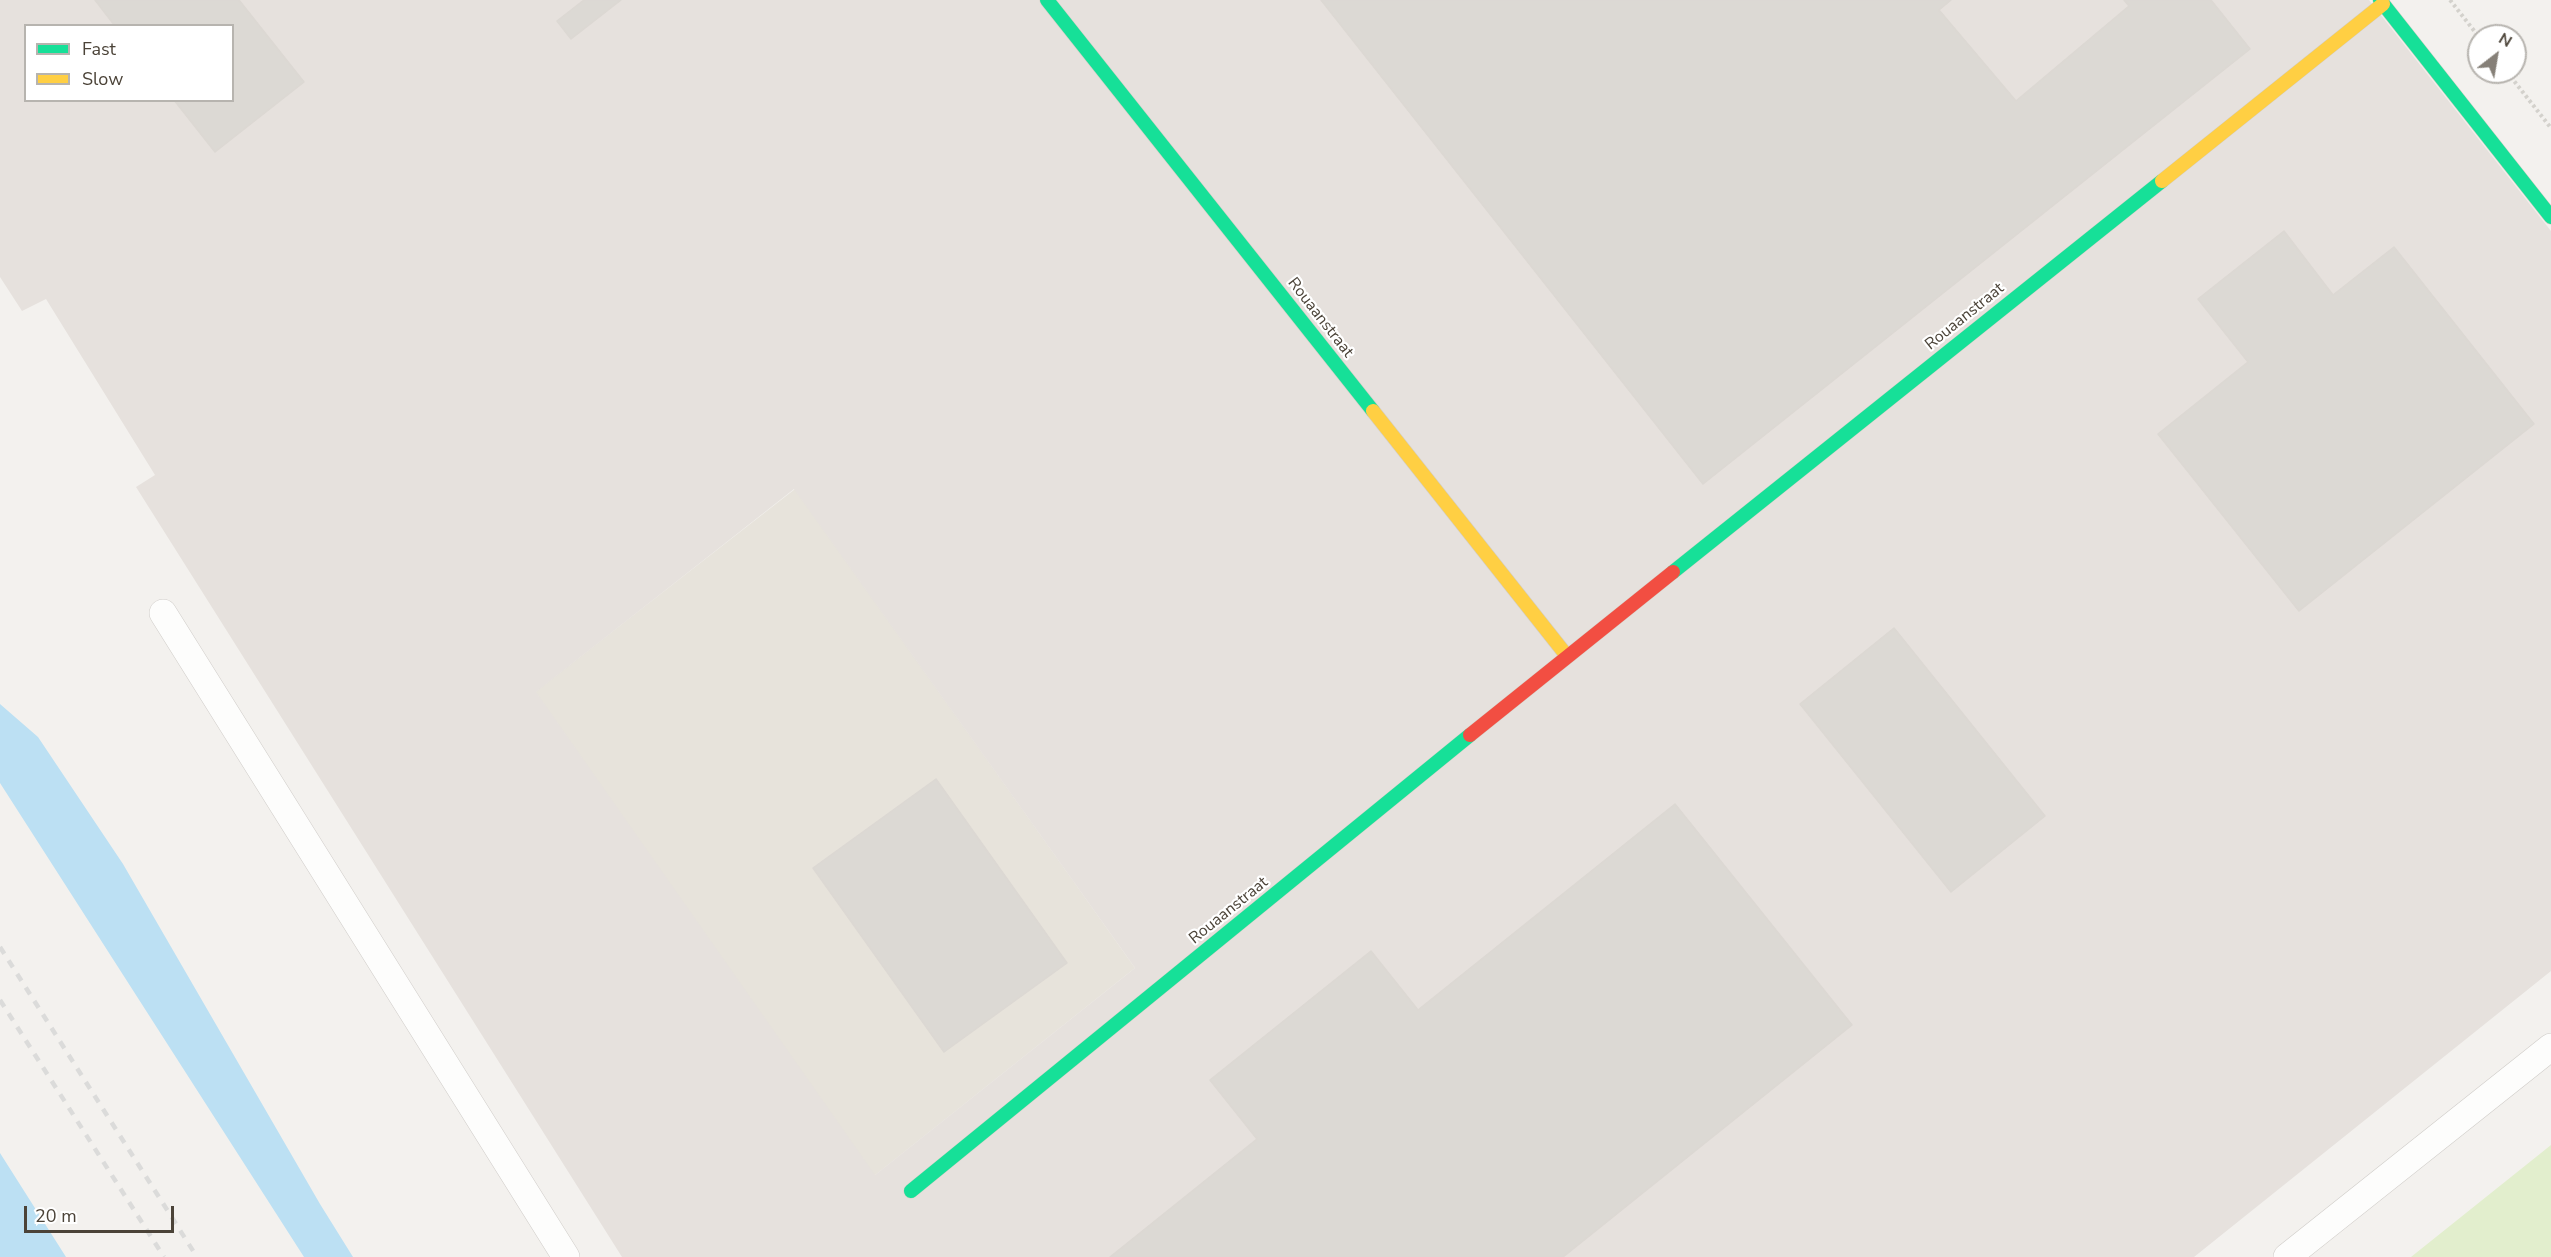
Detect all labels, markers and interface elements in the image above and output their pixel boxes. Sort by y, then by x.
legend [24,24,234,102]
north arrow [2467,24,2527,84]
text: N [2494,28,2516,53]
text: Fast [82,37,116,61]
text: Slow [82,67,123,91]
street label: Rouaanstraat [1283,274,1357,362]
street label: Rouaanstraat [1922,279,2008,355]
street label: Rouaanstraat [1186,873,1272,949]
scale bar [27,1194,177,1232]
text: 20 m [35,1204,77,1228]

